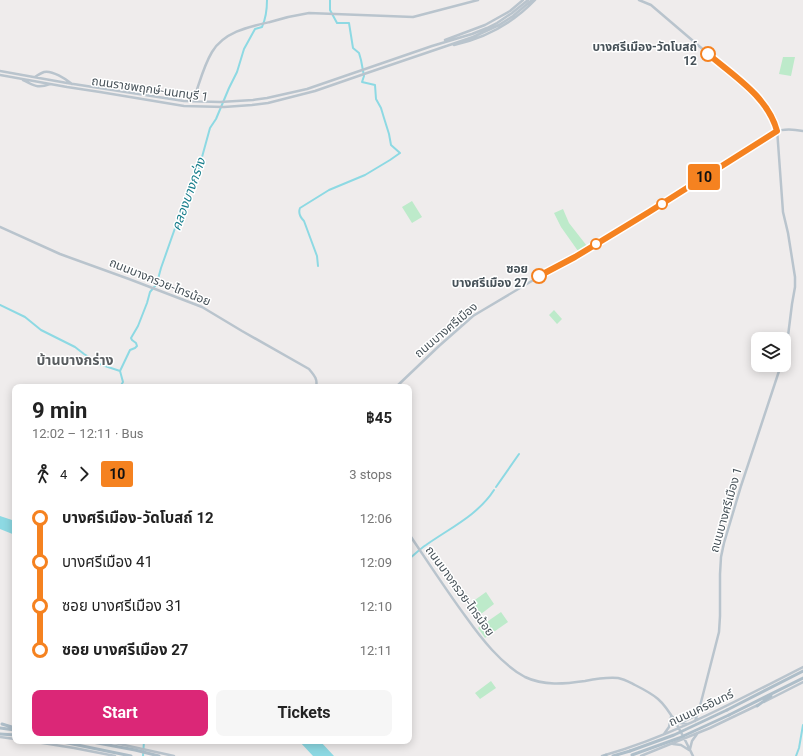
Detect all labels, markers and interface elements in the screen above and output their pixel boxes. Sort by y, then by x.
place label: บางศรีเมือง-วัดโบสถ์ 12 [592,40,697,68]
marker: บางศรีเมือง-วัดโบสถ์ 12 [700,46,716,62]
street label: ถนนราชพฤกษ์-นนทบุรี 1 [91,74,209,104]
water label: คลองบางกร่าง [168,155,209,233]
line badge: 10 [686,164,722,190]
text: 10 [696,169,712,185]
unlabelled marker [656,198,668,210]
unlabelled marker [590,238,602,250]
street label: ถนนบางกรวย-ไทรน้อย [107,255,213,309]
place label: ซอย บางศรีเมือง 27 [452,262,528,290]
marker: ซอย บางศรีเมือง 27 [531,268,547,284]
street label: ถนนบางศรีเมือง [412,300,480,360]
map controls [751,332,791,372]
button: layers [751,332,791,372]
district label: บ้านบางกร่าง [36,352,114,368]
text: 9 min [32,398,87,423]
text: ฿45 [366,409,392,427]
text: 12:02 – 12:11 · Bus [32,426,144,441]
icon: walk [32,463,54,485]
icon: forward [73,463,95,485]
text: 10 [109,466,125,482]
street label: ถนนบางศรีเมือง 1 [707,466,745,554]
text: 4 [60,467,67,482]
text: 3 stops [349,467,392,482]
text: บางศรีเมือง-วัดโบสถ์ 12 [62,509,214,527]
text: 12:06 [360,511,392,526]
street label: ถนนบางกรวย-ไทรน้อย [423,543,497,639]
text: บางศรีเมือง 41 [62,553,153,571]
text: 12:09 [360,555,392,570]
text: ซอย บางศรีเมือง 31 [62,597,182,615]
text: 12:10 [360,599,392,614]
text: ซอย บางศรีเมือง 27 [62,641,188,659]
text: 12:11 [360,643,392,658]
street label: ถนนนครอินทร์ [666,687,736,729]
button: Start [32,690,208,736]
button: Tickets [216,690,392,736]

